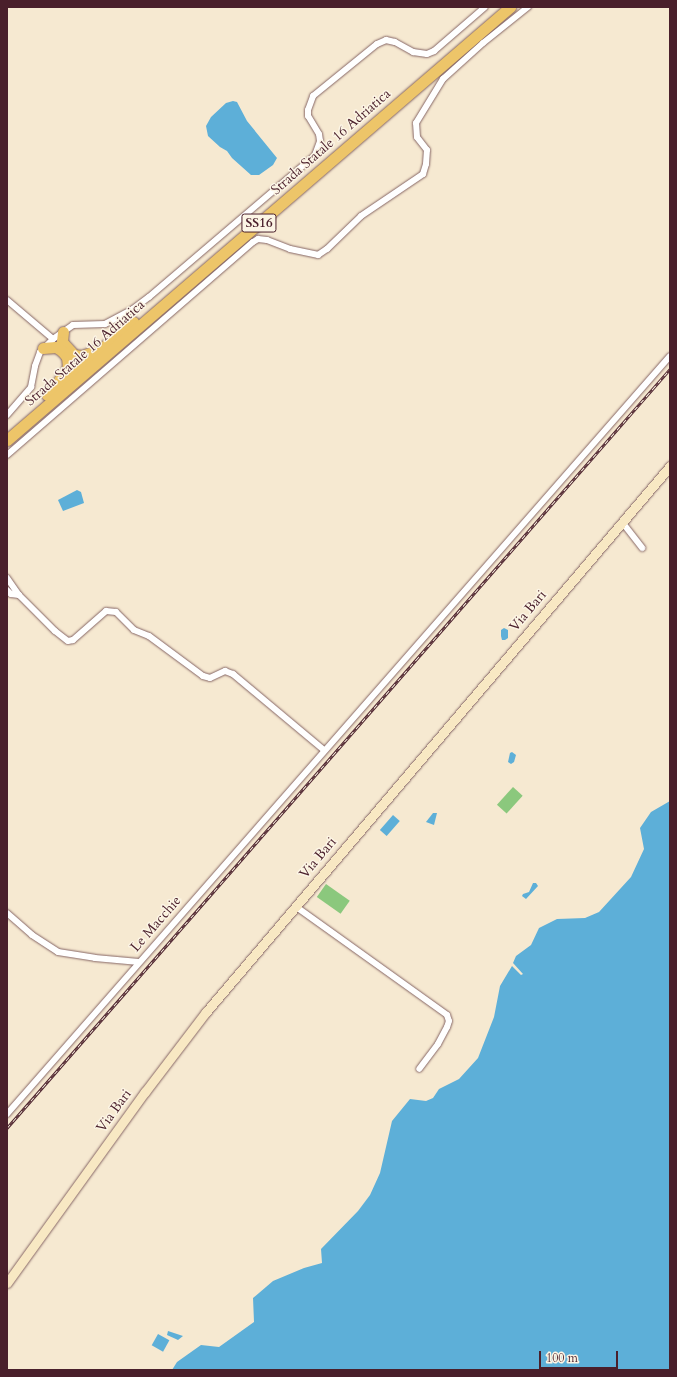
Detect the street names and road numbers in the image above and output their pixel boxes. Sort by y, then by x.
street label: Strada Statale 16 Adriatica [268,86,394,198]
road number: SS16 [241,212,277,234]
street label: Strada Statale 16 Adriatica [22,297,148,409]
street label: Via Bari [506,587,550,635]
street label: Via Bari [296,834,340,882]
street label: Le Macchie [127,893,185,955]
street label: Via Bari [93,1086,135,1136]

